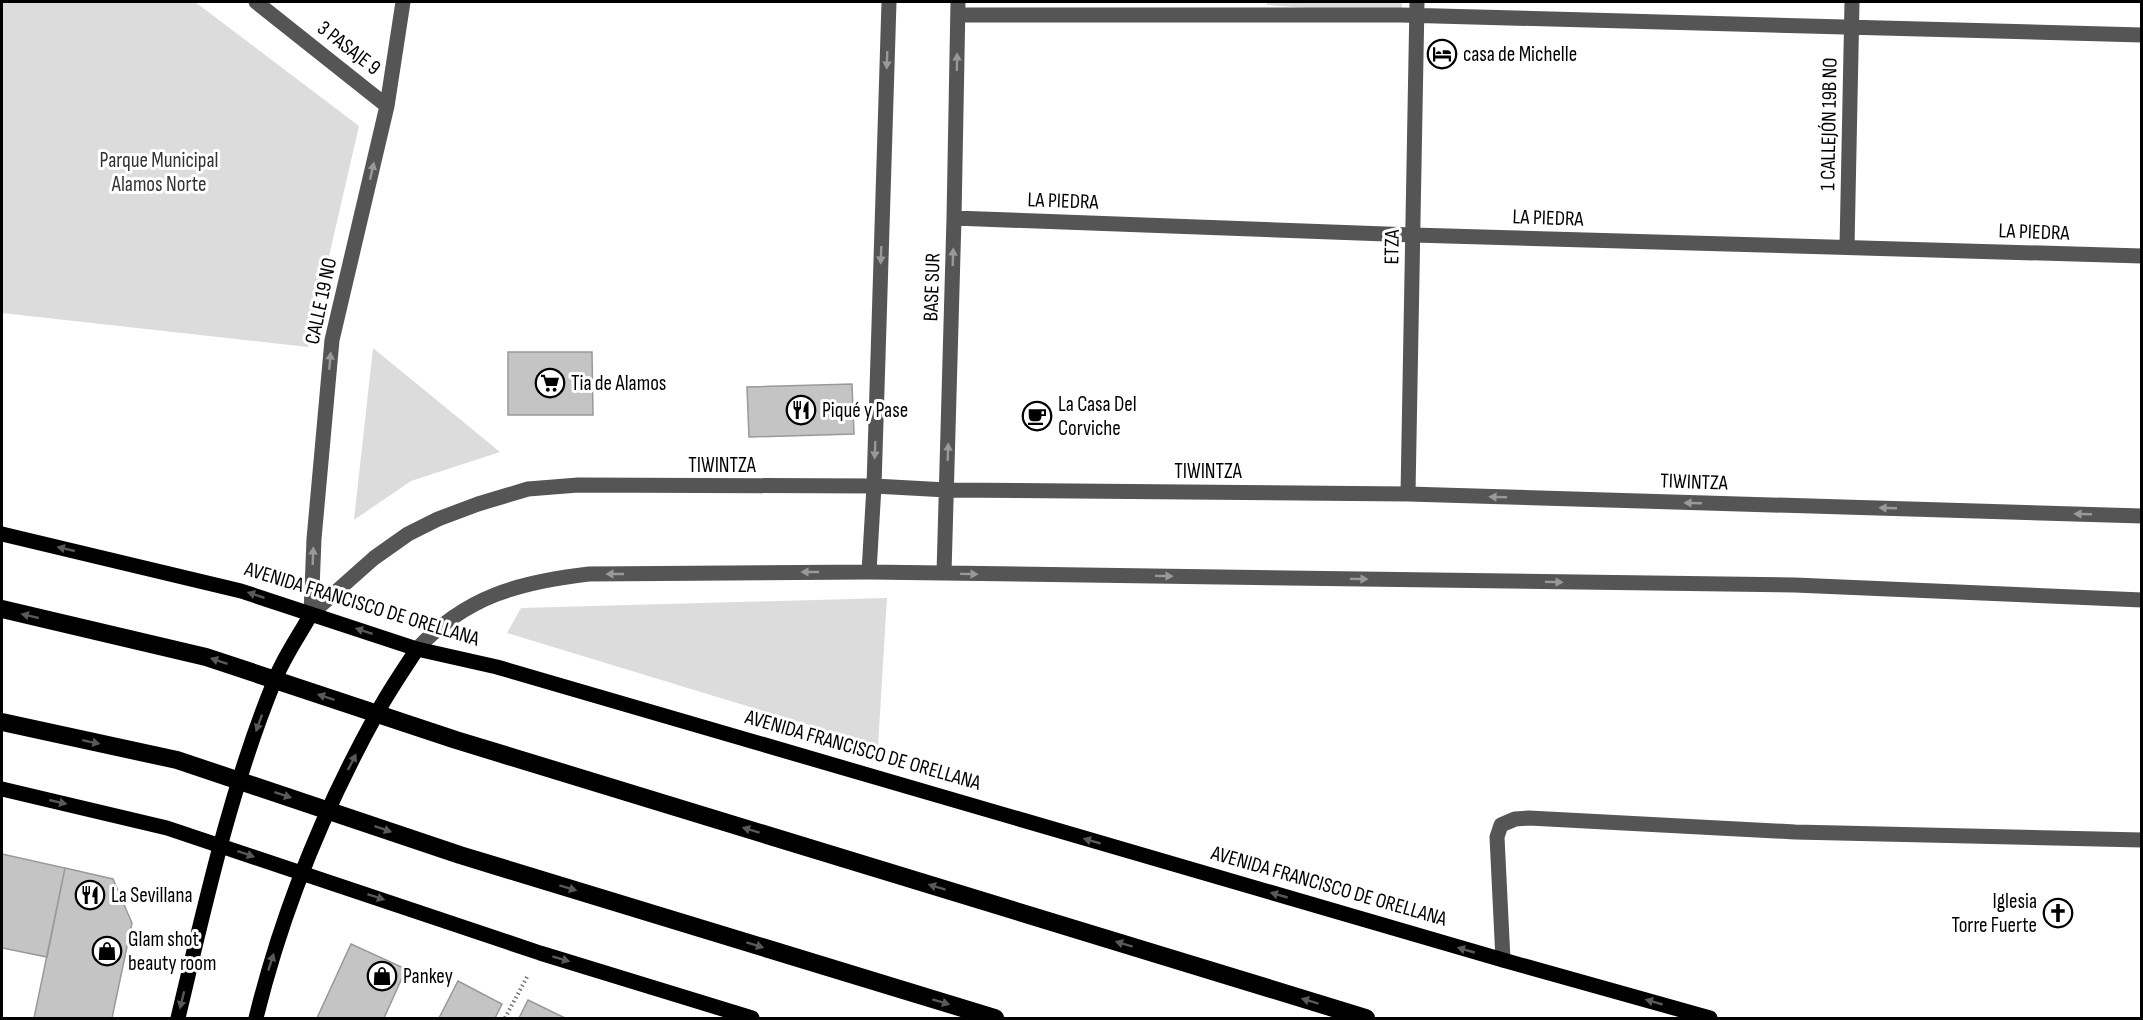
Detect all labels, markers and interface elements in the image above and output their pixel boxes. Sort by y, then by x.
street label: 3 PASAJE 9 [312,16,386,80]
hotel icon: casa de Michelle [1426,38,1458,70]
place label: casa de Michelle [1463,42,1577,67]
one-way arrow [883,50,892,69]
one-way arrow [952,52,962,71]
street label: 1 CALLEJÓN 19B NO [1815,57,1843,191]
park label: Parque Municipal Alamos Norte [100,148,218,197]
one-way arrow [367,162,377,180]
street label: LA PIEDRA [1027,187,1100,215]
street label: LA PIEDRA [1512,204,1585,232]
street label: LA PIEDRA [1998,218,2071,246]
street label: ETZA [1379,228,1405,265]
one-way arrow [877,245,886,264]
one-way arrow [949,247,958,266]
street label: BASE SUR [918,252,946,322]
street label: CALLE 19 NO [300,255,342,347]
one-way arrow [325,352,335,371]
supermarket icon: Tia de Alamos [534,367,566,399]
place label: Tia de Alamos [571,371,666,396]
place label: La Casa Del Corviche [1058,392,1137,441]
restaurant icon: Piqué y Pase [785,394,817,426]
place label: Piqué y Pase [822,398,908,423]
cafe icon: La Casa Del Corviche [1021,400,1053,432]
one-way arrow [871,440,880,459]
one-way arrow [943,442,953,461]
street label: TIWINTZA [688,453,757,478]
street label: TIWINTZA [1174,459,1243,484]
street label: TIWINTZA [1660,468,1729,496]
one-way arrow [1489,492,1508,502]
one-way arrow [1684,498,1703,507]
one-way arrow [1879,504,1898,513]
one-way arrow [2074,509,2093,519]
one-way arrow [57,543,76,553]
one-way arrow [308,546,318,565]
street label: AVENIDA FRANCISCO DE ORELLANA [241,556,483,652]
one-way arrow [801,567,820,577]
one-way arrow [606,569,625,578]
one-way arrow [960,569,979,578]
one-way arrow [1155,571,1174,581]
one-way arrow [1350,574,1369,584]
one-way arrow [1545,577,1564,586]
one-way arrow [247,590,265,600]
one-way arrow [20,610,39,620]
one-way arrow [355,626,373,636]
one-way arrow [210,656,228,666]
one-way arrow [317,691,335,701]
street label: AVENIDA FRANCISCO DE ORELLANA [741,704,985,796]
one-way arrow [254,714,264,732]
one-way arrow [82,738,101,747]
one-way arrow [347,754,356,771]
one-way arrow [274,791,292,801]
one-way arrow [49,798,68,808]
one-way arrow [374,824,392,834]
one-way arrow [742,825,760,834]
one-way arrow [1082,835,1101,845]
street label: AVENIDA FRANCISCO DE ORELLANA [1207,840,1451,932]
one-way arrow [237,850,255,860]
restaurant icon: La Sevillana [74,879,106,911]
one-way arrow [928,882,946,891]
place label: La Sevillana [111,883,192,908]
one-way arrow [560,884,578,893]
place label: Iglesia Torre Fuerte [1952,889,2037,938]
one-way arrow [1270,890,1288,899]
one-way arrow [367,893,385,903]
church icon: Iglesia Torre Fuerte [2042,897,2074,929]
place label: Glam shot beauty room [128,927,217,976]
shop icon: Glam shot beauty room [91,935,123,967]
one-way arrow [1115,939,1133,948]
one-way arrow [746,941,764,950]
one-way arrow [1457,945,1475,954]
one-way arrow [266,953,276,971]
one-way arrow [552,955,570,964]
shop icon: Pankey [366,960,398,992]
place label: Pankey [403,964,453,989]
one-way arrow [177,991,187,1009]
one-way arrow [1301,996,1319,1005]
one-way arrow [1645,997,1663,1007]
one-way arrow [932,998,950,1007]

